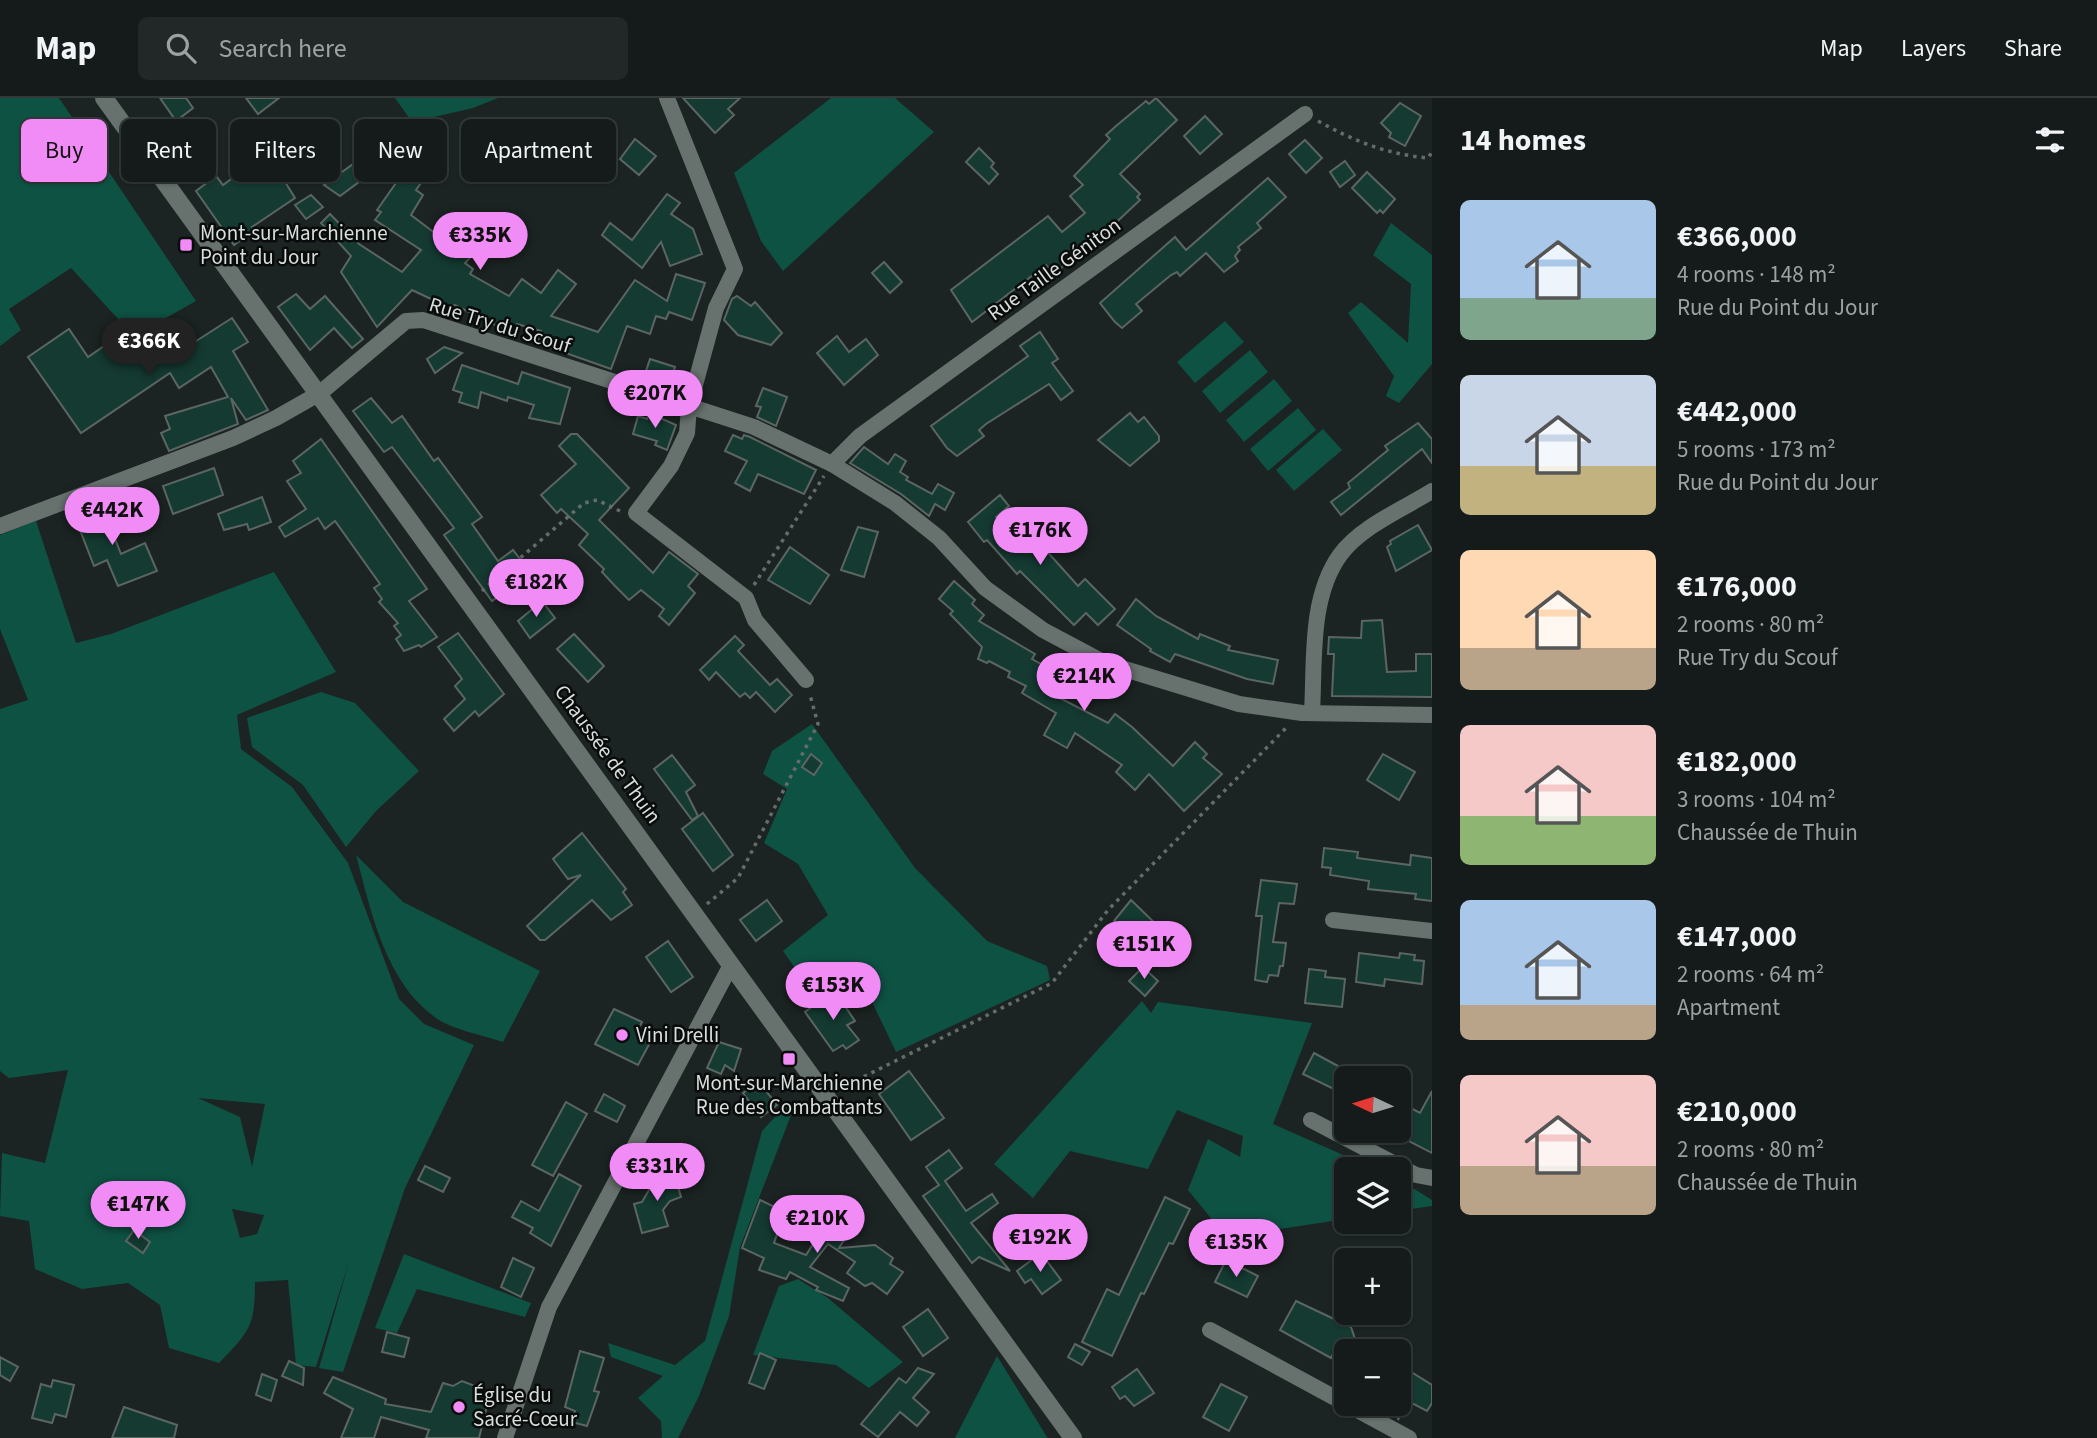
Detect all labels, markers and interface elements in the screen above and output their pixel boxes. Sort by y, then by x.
search box [138,17,628,80]
text: Map [35,25,96,72]
icon: search [162,29,200,67]
text: Search here [218,30,347,67]
text: Map [1820,31,1863,66]
text: Layers [1901,31,1966,66]
text: Share [2004,31,2062,66]
chip: Buy [21,119,107,182]
chip: Rent [121,119,216,182]
chip: Filters [230,119,340,182]
chip: New [354,119,447,182]
chip: Apartment [461,119,616,182]
text: 14 homes [1460,119,1586,162]
icon: filters [2031,121,2069,159]
street label: Rue Taille Géniton [981,210,1127,328]
pin: €335K [431,212,529,272]
text: €366,000 [1677,215,1797,258]
place label: Mont-sur-Marchienne Point du Jour [200,218,388,272]
text: €335K [449,218,511,251]
icon: home [1516,228,1600,312]
marker: Mont-sur-Marchienne Point du Jour [178,237,194,253]
text: 4 rooms · 148 m² [1677,258,1836,291]
street label: Rue Try du Scouf [425,289,575,361]
text: Rue du Point du Jour [1677,291,1878,324]
pin: €366K [100,318,198,378]
text: €366K [118,324,180,357]
pin: €207K [606,370,704,430]
text: €207K [624,376,686,409]
text: €442,000 [1677,390,1797,433]
icon: home [1516,403,1600,487]
text: 5 rooms · 173 m² [1677,433,1836,466]
text: Rue du Point du Jour [1677,466,1878,499]
pin: €442K [63,488,161,547]
text: €442K [81,493,143,526]
pin: €176K [991,508,1089,567]
text: €176K [1009,513,1071,546]
pin: €182K [487,560,585,619]
text: €182K [505,565,567,598]
text: €176,000 [1677,565,1797,608]
icon: home [1516,578,1600,662]
text: 2 rooms · 80 m² [1677,608,1824,641]
text: Rue Try du Scouf [1677,641,1838,674]
pin: €214K [1035,654,1133,713]
text: €214K [1053,659,1115,692]
street label: Chaussée de Thuin [547,678,669,830]
text: €182,000 [1677,740,1797,783]
icon: home [1516,753,1600,837]
text: 3 rooms · 104 m² [1677,783,1836,816]
text: Chaussée de Thuin [1677,816,1858,849]
text: €147,000 [1677,915,1797,958]
pin: €151K [1095,922,1193,981]
text: €151K [1113,927,1175,960]
icon: home [1516,928,1600,1012]
text: 2 rooms · 64 m² [1677,958,1824,991]
pin: €153K [784,962,882,1022]
text: €153K [802,968,864,1001]
text: Apartment [1677,991,1780,1024]
place label: Vini Drelli [636,1020,719,1050]
marker: Vini Drelli [614,1027,630,1043]
marker: Mont-sur-Marchienne Rue des Combattants [781,1051,797,1067]
north arrow [1334,1066,1410,1143]
map controls [1334,1066,1411,1416]
place label: Mont-sur-Marchienne Rue des Combattants [695,1068,883,1122]
text: €210,000 [1677,1090,1797,1133]
icon: home [1516,1103,1600,1187]
text: 2 rooms · 80 m² [1677,1133,1824,1166]
pin: €331K [608,1144,706,1203]
text: €331K [626,1149,688,1182]
button: layers [1334,1157,1411,1234]
text: Chaussée de Thuin [1677,1166,1858,1199]
pin: €147K [89,1182,187,1241]
text: €147K [107,1187,169,1220]
pin: €210K [768,1196,866,1255]
text: €210K [786,1201,848,1234]
pin: €192K [991,1214,1089,1274]
text: €192K [1009,1220,1071,1253]
pin: €135K [1187,1220,1285,1279]
text: €135K [1205,1225,1267,1258]
button: + [1334,1248,1411,1325]
button: − [1334,1339,1411,1416]
place label: Église du Sacré-Cœur [473,1380,578,1434]
marker: Église du Sacré-Cœur [451,1399,467,1415]

